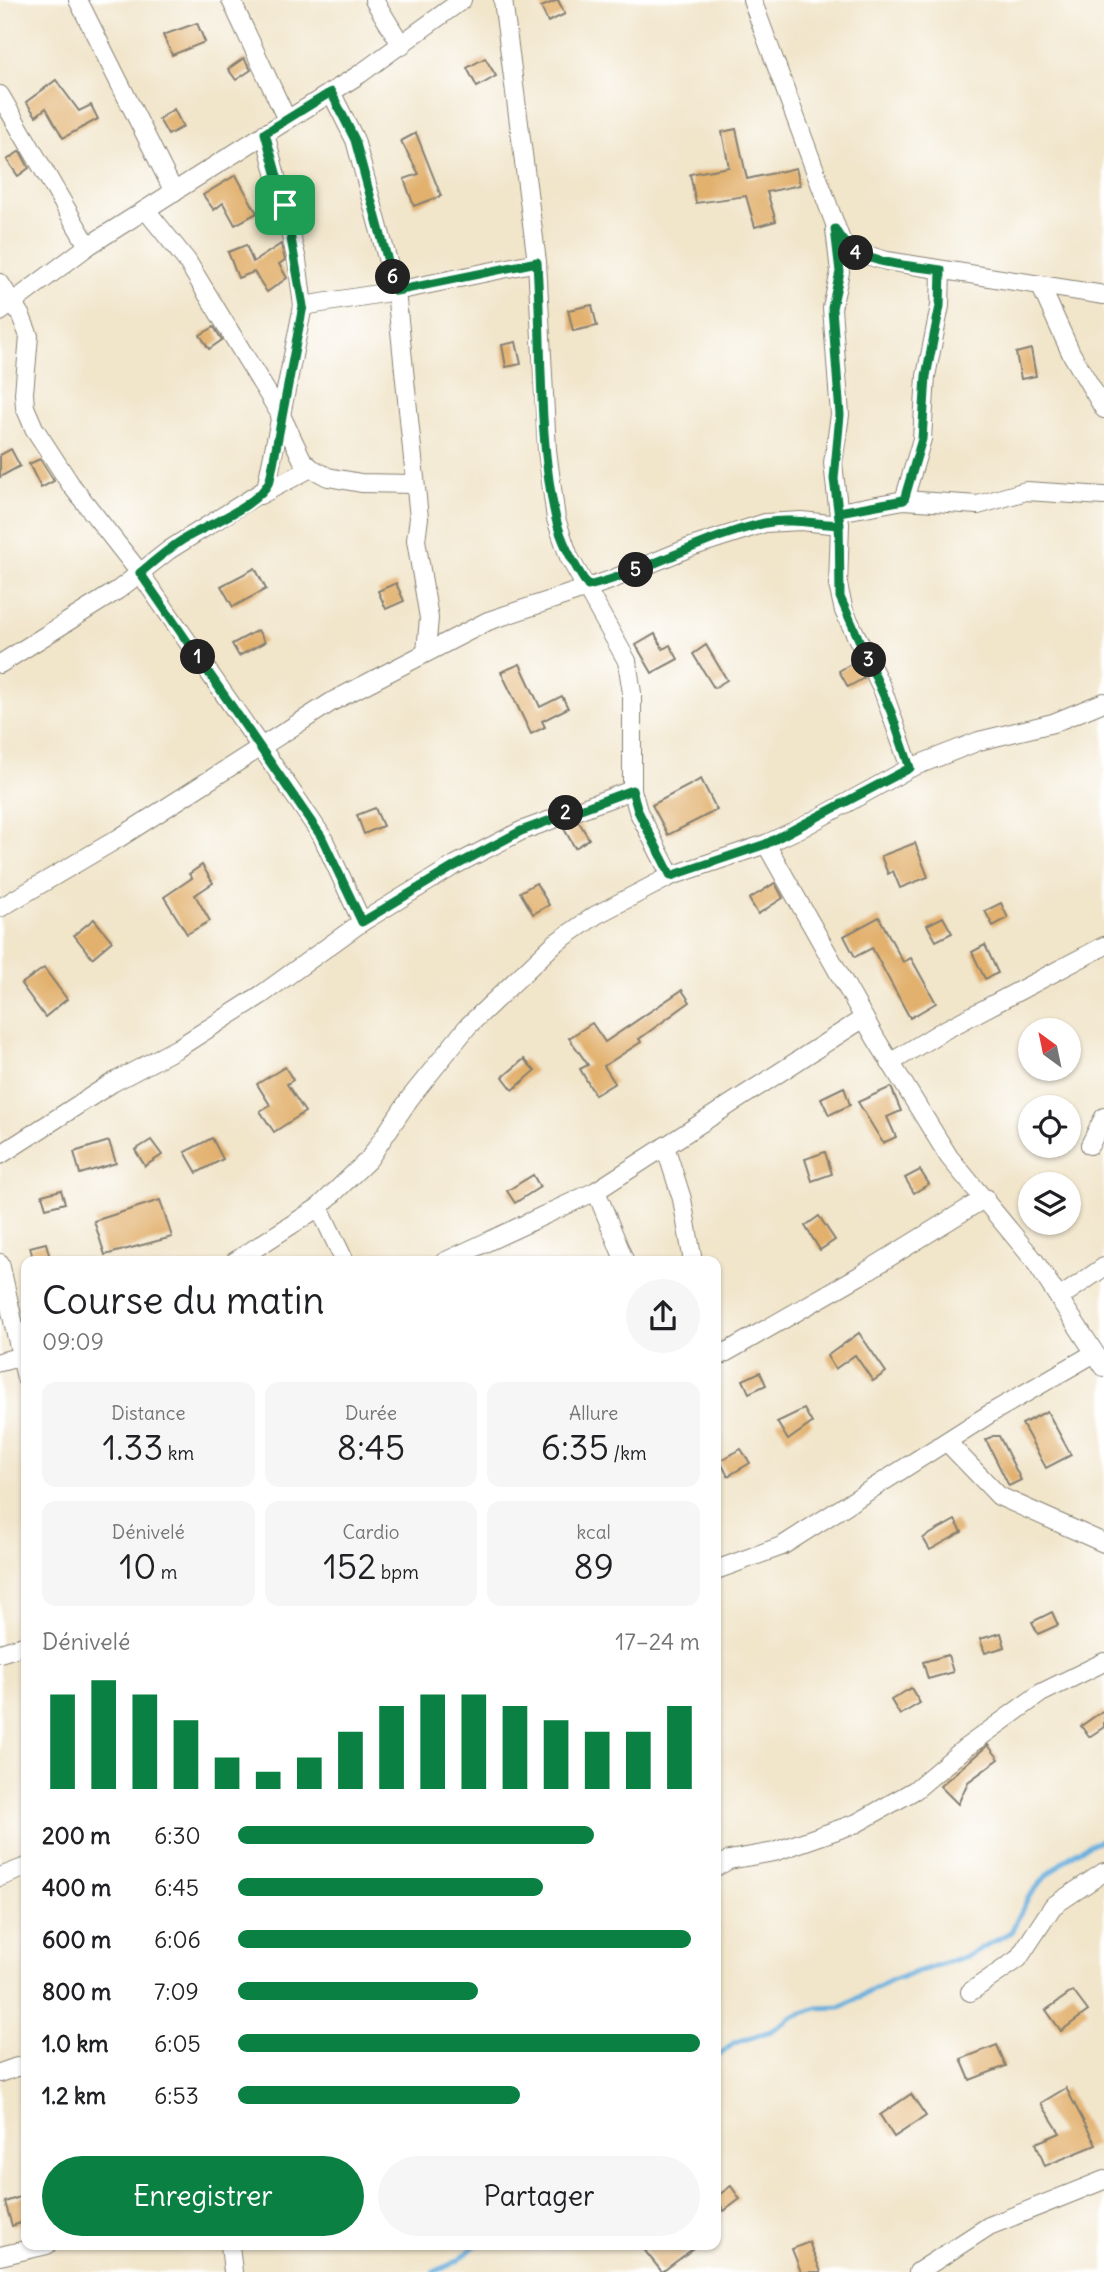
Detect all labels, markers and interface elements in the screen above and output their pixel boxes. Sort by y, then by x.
pin [255,175,315,235]
icon: arrive [266,186,304,224]
pin: 4 [838,236,874,270]
text: 4 [850,240,861,264]
pin: 6 [376,260,410,294]
text: 6 [387,264,398,288]
pin: 5 [618,552,654,588]
text: 5 [630,557,641,581]
pin: 1 [180,640,216,674]
pin: 3 [852,642,886,678]
text: 1 [194,644,201,668]
text: 3 [863,647,874,671]
pin: 2 [548,796,584,830]
text: 2 [560,800,571,824]
north arrow [1018,1018,1082,1082]
map controls [1018,1018,1081,1235]
button: locate [1018,1095,1081,1158]
button: layers [1018,1172,1081,1235]
text: Course du matin [42,1277,324,1324]
button: share [626,1279,700,1353]
text: 09:09 [42,1327,104,1356]
text: Distance [111,1401,185,1425]
text: Durée [345,1401,397,1425]
text: Allure [569,1401,618,1425]
text: 1.33 [102,1425,163,1469]
text: 8:45 [337,1425,405,1469]
text: 6:35 [541,1425,609,1469]
text: km [163,1441,194,1465]
text: /km [609,1441,647,1465]
text: Dénivelé [112,1520,185,1544]
text: Cardio [343,1520,399,1544]
text: kcal [577,1520,611,1544]
text: 10 [119,1544,156,1588]
text: 152 [323,1544,376,1588]
text: 89 [574,1544,614,1588]
text: m [156,1560,177,1584]
text: bpm [376,1560,419,1584]
text: Dénivelé [42,1627,130,1656]
text: 17–24 m [615,1627,700,1656]
text: 200 m [42,1821,111,1850]
text: 6:30 [154,1821,201,1850]
text: 400 m [42,1873,111,1902]
text: 6:45 [154,1873,199,1902]
text: 600 m [42,1925,111,1954]
text: 6:06 [154,1925,201,1954]
text: 800 m [42,1977,111,2006]
text: 7:09 [154,1977,199,2006]
text: 1.0 km [42,2029,108,2058]
text: 6:05 [154,2029,201,2058]
text: 1.2 km [42,2081,106,2110]
text: 6:53 [154,2081,199,2110]
button: Enregistrer [42,2156,364,2236]
button: Partager [378,2156,700,2236]

